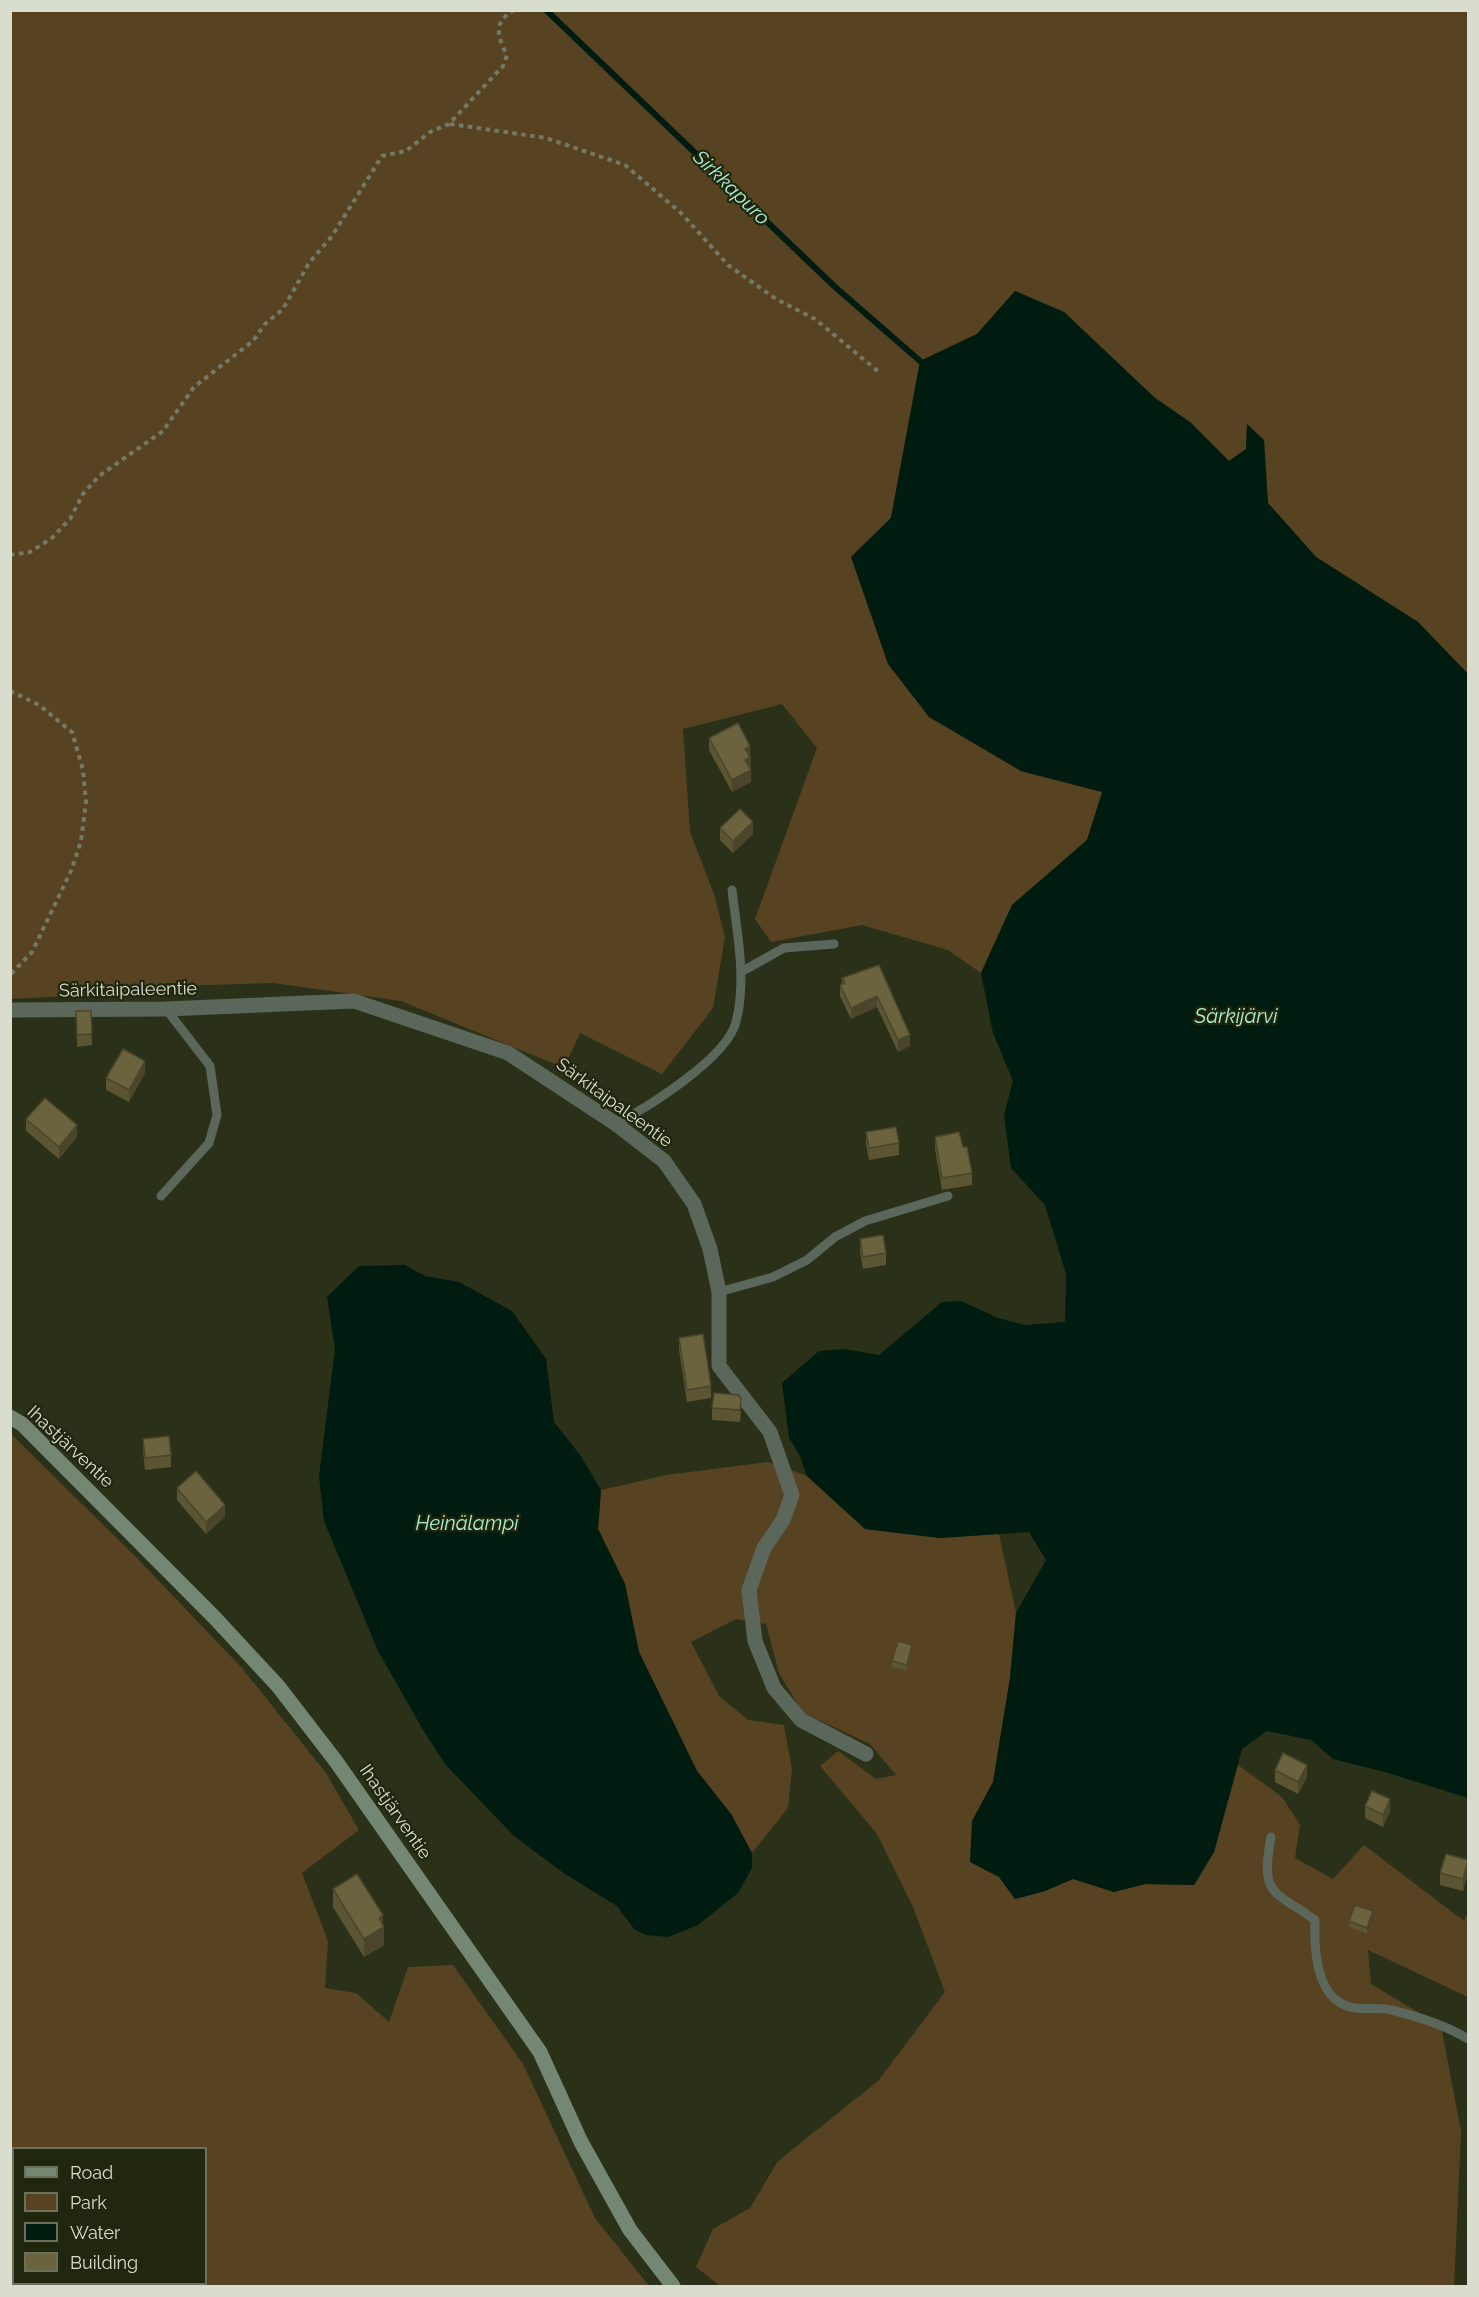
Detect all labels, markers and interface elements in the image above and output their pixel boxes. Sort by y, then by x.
water label: Sirkkapuro [688,146,774,230]
street label: Särkitaipaleentie [59,978,197,1002]
water label: Särkijärvi [1195,1005,1277,1029]
street label: Särkitaipaleentie [552,1054,676,1152]
street label: Ihastjärventie [22,1401,118,1493]
water label: Heinälampi [416,1512,518,1536]
street label: Ihastjärventie [354,1761,436,1863]
legend [12,2147,207,2285]
text: Road [70,2162,113,2183]
text: Park [70,2192,107,2213]
text: Water [70,2222,120,2243]
text: Building [70,2252,138,2273]

